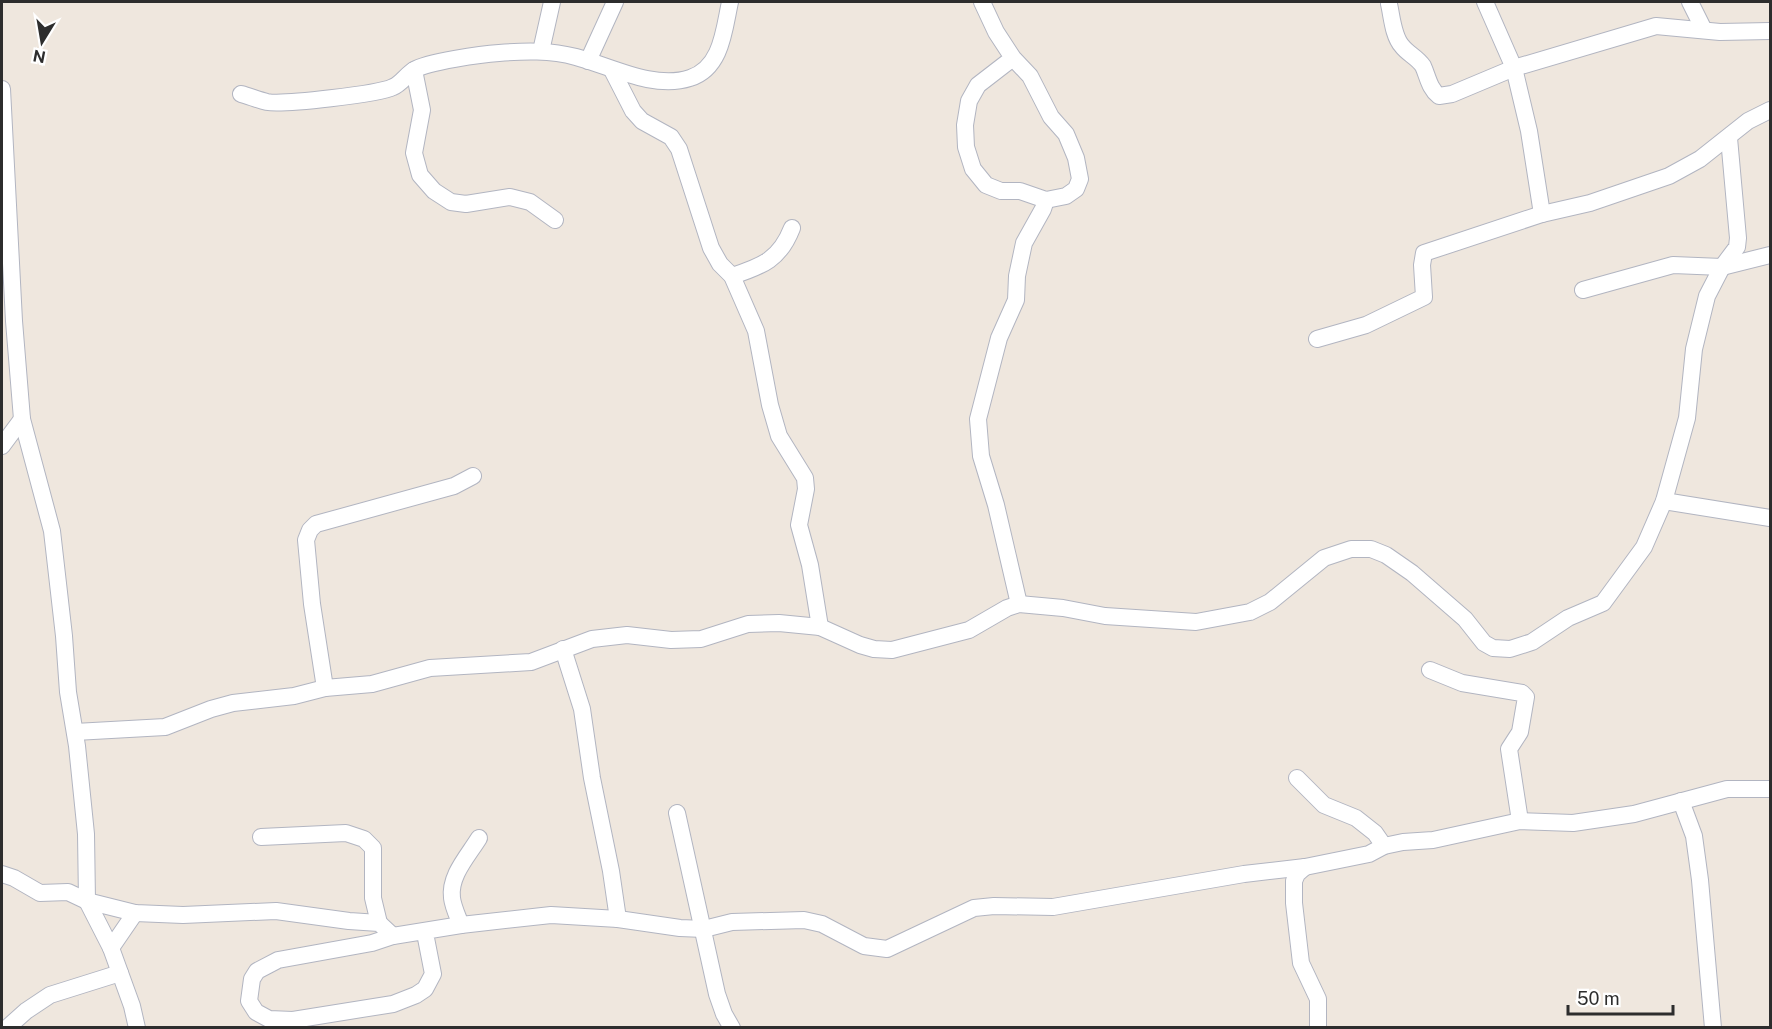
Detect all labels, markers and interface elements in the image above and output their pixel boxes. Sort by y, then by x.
north arrow [12,12,72,72]
text: N [31,46,47,67]
scale bar [1568,978,1673,1016]
text: 50 m [1577,988,1620,1009]

